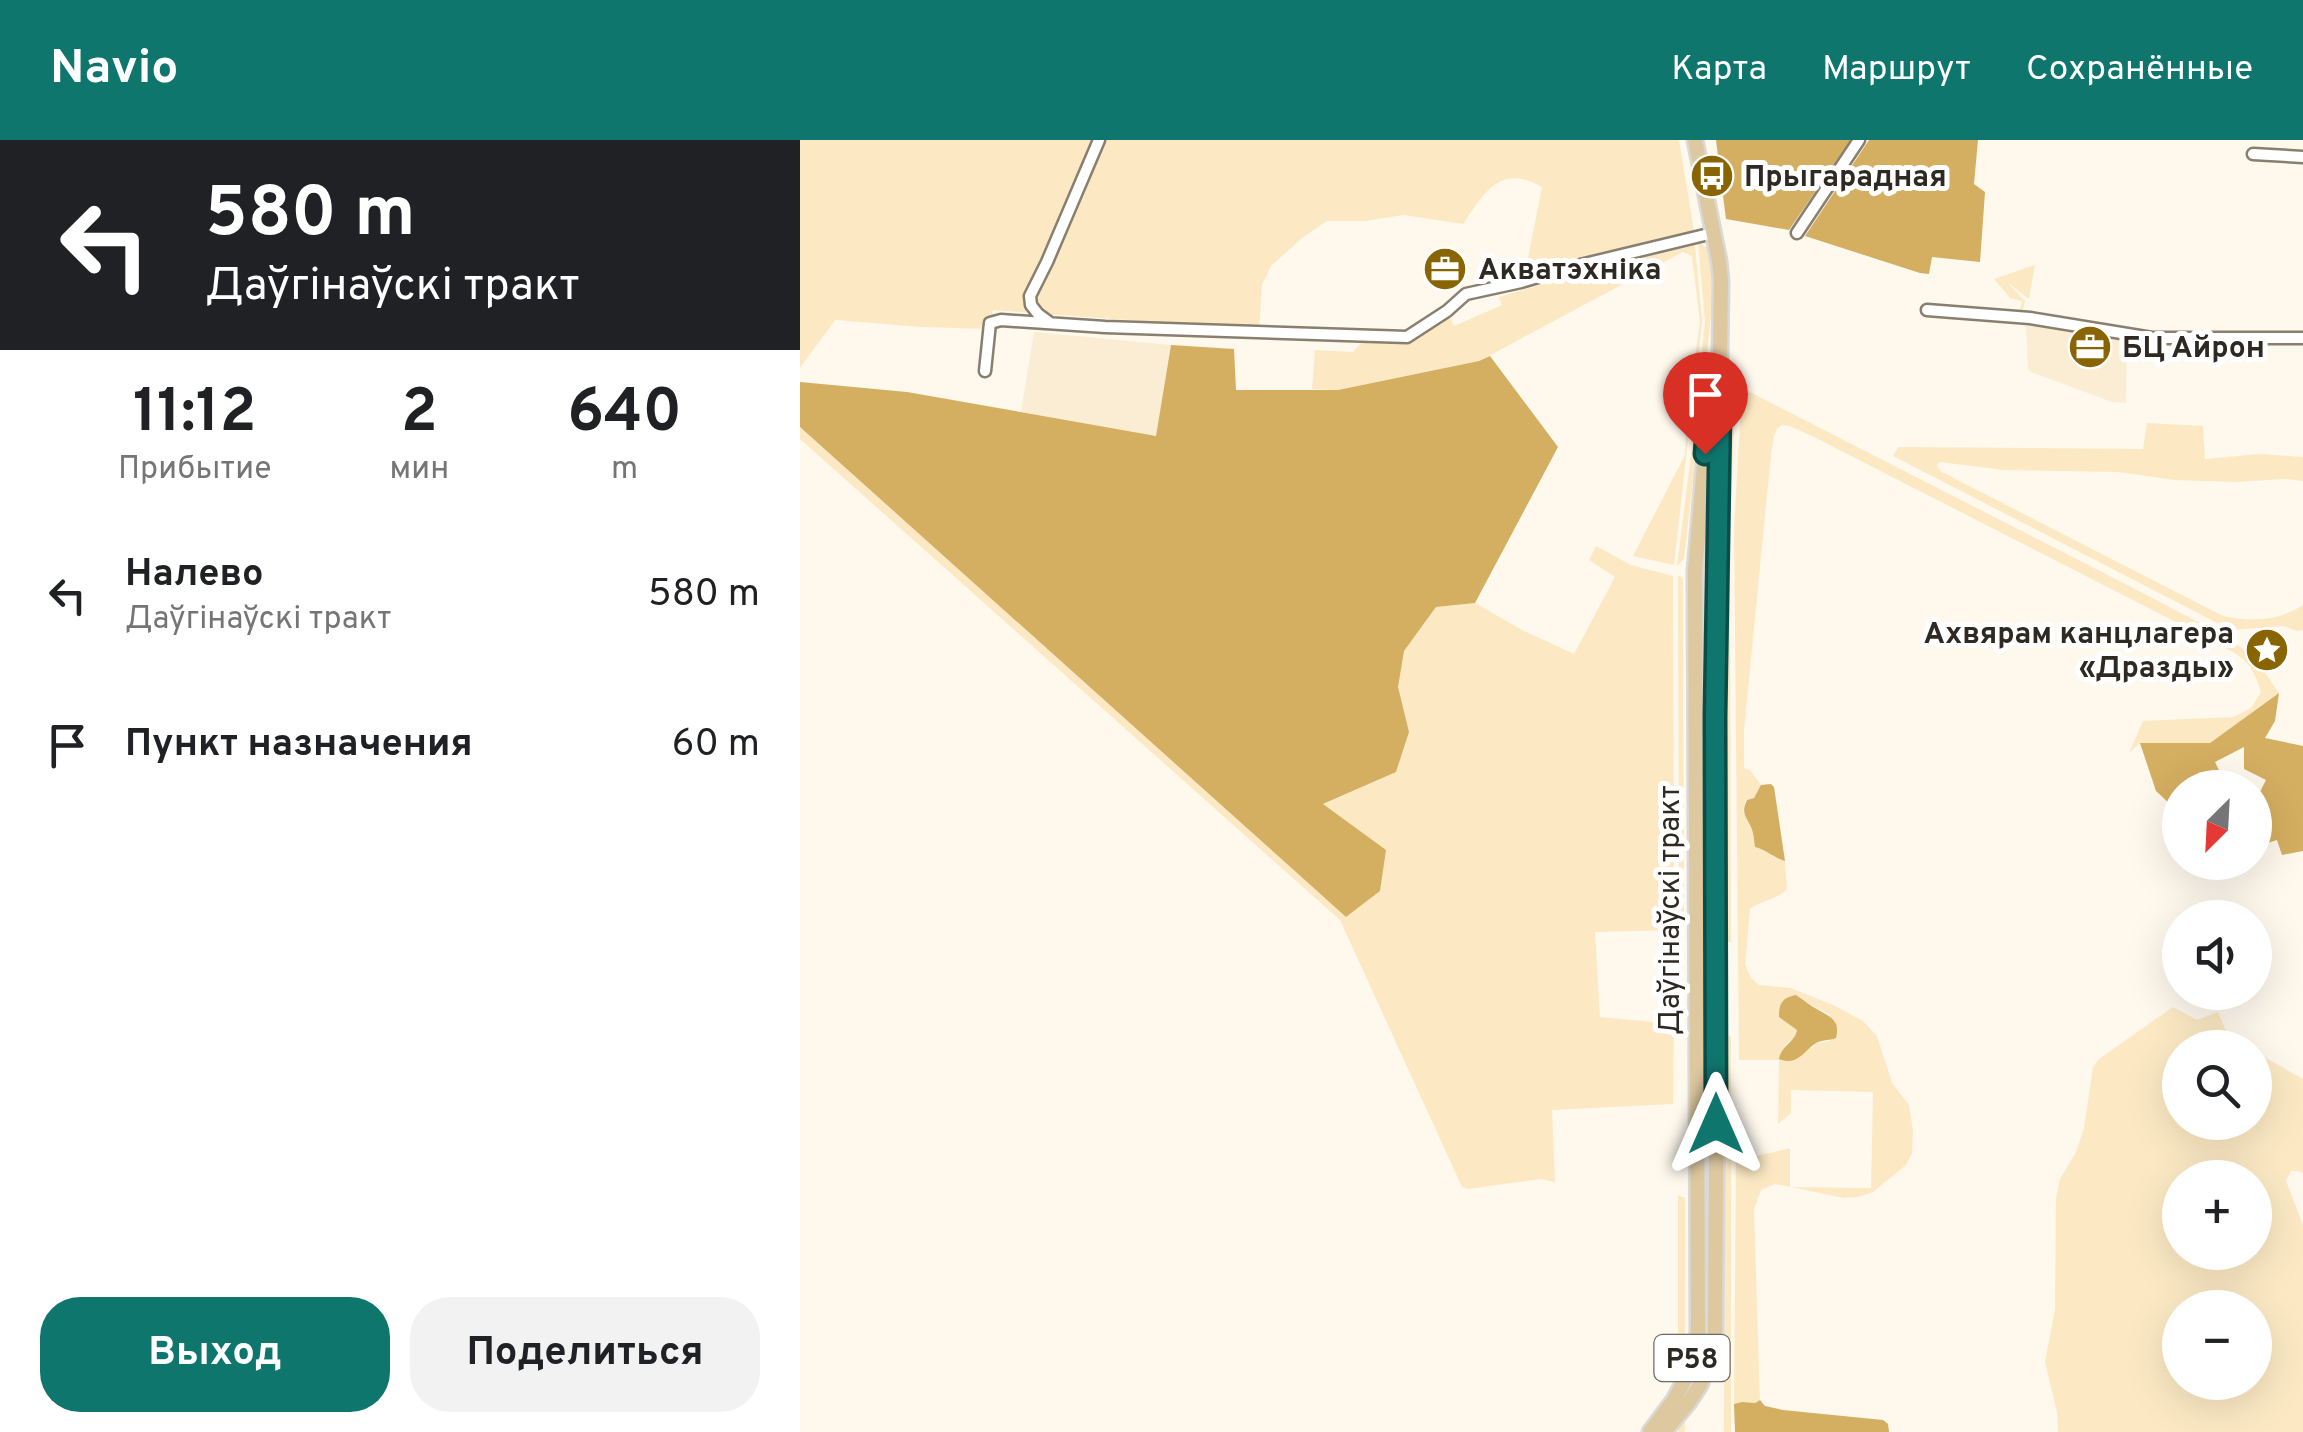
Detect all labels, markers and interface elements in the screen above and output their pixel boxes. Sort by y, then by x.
text: Navio [50,40,178,100]
text: Карта [1671,48,1767,92]
text: Маршрут [1822,48,1971,92]
text: Сохранённые [2026,48,2253,92]
bus stop icon: Прыгарадная [1689,153,1735,199]
place label: Прыгарадная [1744,160,1947,197]
text: 580 m [205,172,416,261]
icon: left [40,180,170,310]
office icon: Акватэхніка [1422,246,1468,292]
place label: Акватэхніка [1478,253,1662,290]
text: Даўгінаўскі тракт [205,259,580,316]
office icon: БЦ Айрон [2067,324,2113,370]
place label: БЦ Айрон [2122,331,2265,368]
pin [1663,352,1748,455]
icon: arrive [1678,367,1733,422]
text: 11:12 [133,377,256,453]
text: 2 [401,377,438,453]
text: 640 [567,377,682,453]
text: Прибытие [118,450,271,490]
text: мин [389,450,449,490]
text: m [611,450,638,490]
text: Налево [125,551,264,600]
icon: left [40,568,95,623]
text: 580 m [648,571,760,620]
text: Даўгінаўскі тракт [125,600,391,640]
place label: Ахвярам канцлагера «Дразды» [1923,617,2234,688]
place icon: Ахвярам канцлагера «Дразды» [2244,627,2290,673]
icon: arrive [40,718,95,773]
text: Пункт назначения [125,721,473,770]
text: 60 m [672,721,760,770]
north arrow [2162,770,2272,880]
map controls [2162,770,2272,1400]
street label: Даўгінаўскі тракт [1653,785,1690,1035]
button: sound [2162,900,2272,1010]
button: search [2162,1030,2272,1140]
position arrow [1664,1072,1768,1176]
button: + [2162,1160,2272,1270]
button: − [2162,1290,2272,1400]
button: Выход [40,1297,390,1412]
button: Поделиться [410,1297,760,1412]
road number: Р58 [1654,1335,1730,1381]

